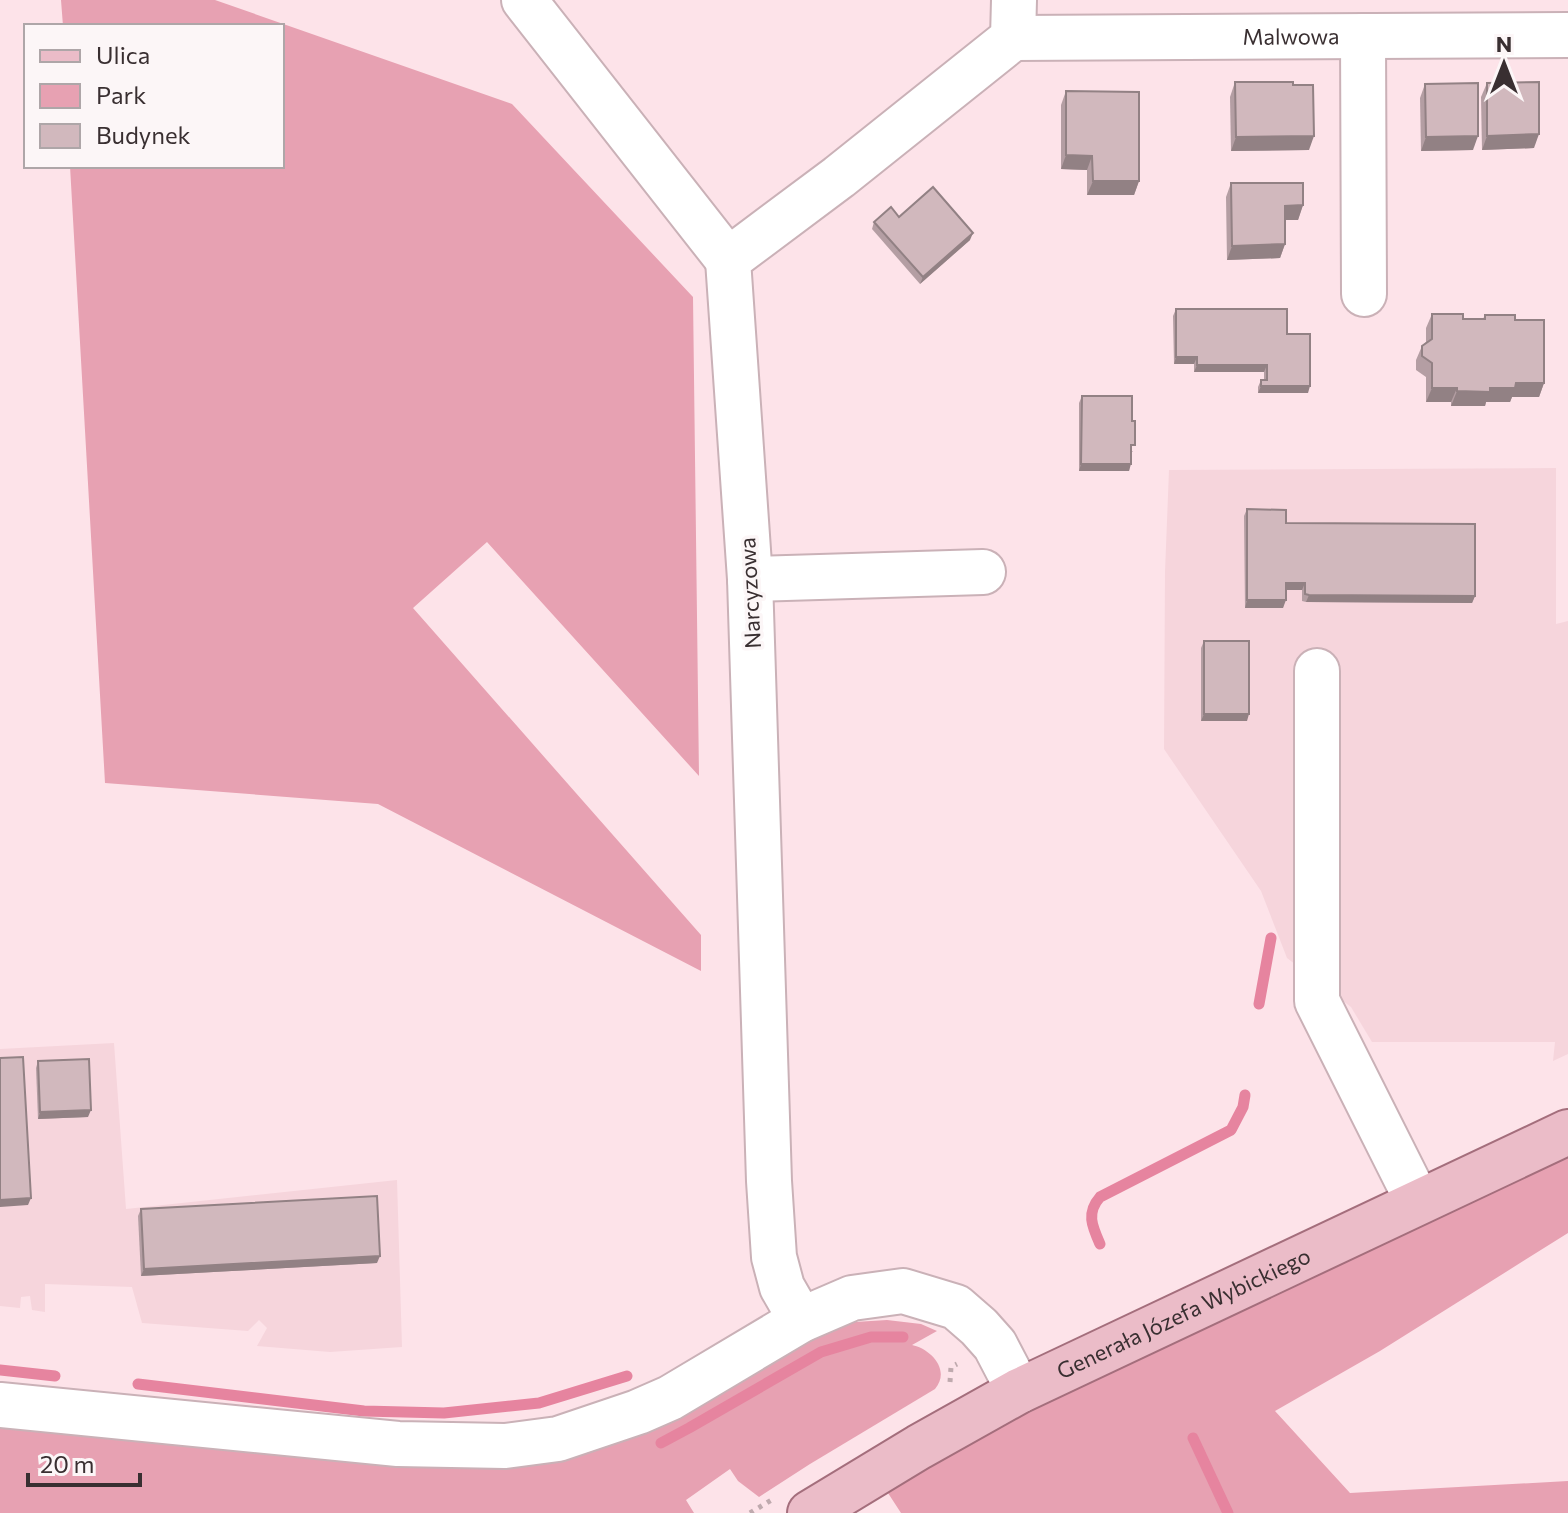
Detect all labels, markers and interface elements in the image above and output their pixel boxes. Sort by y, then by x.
street label: Malwowa [1242,22,1340,50]
legend [24,24,284,168]
north arrow [1464,24,1544,104]
text: N [1496,30,1512,57]
text: Ulica [96,40,150,69]
text: Park [96,80,146,109]
text: Budynek [96,120,191,149]
street label: Narcyzowa [733,537,766,649]
street label: Generała Józefa Wybickiego [1052,1242,1315,1384]
scale bar [28,1437,140,1487]
text: 20 m [40,1449,94,1478]

